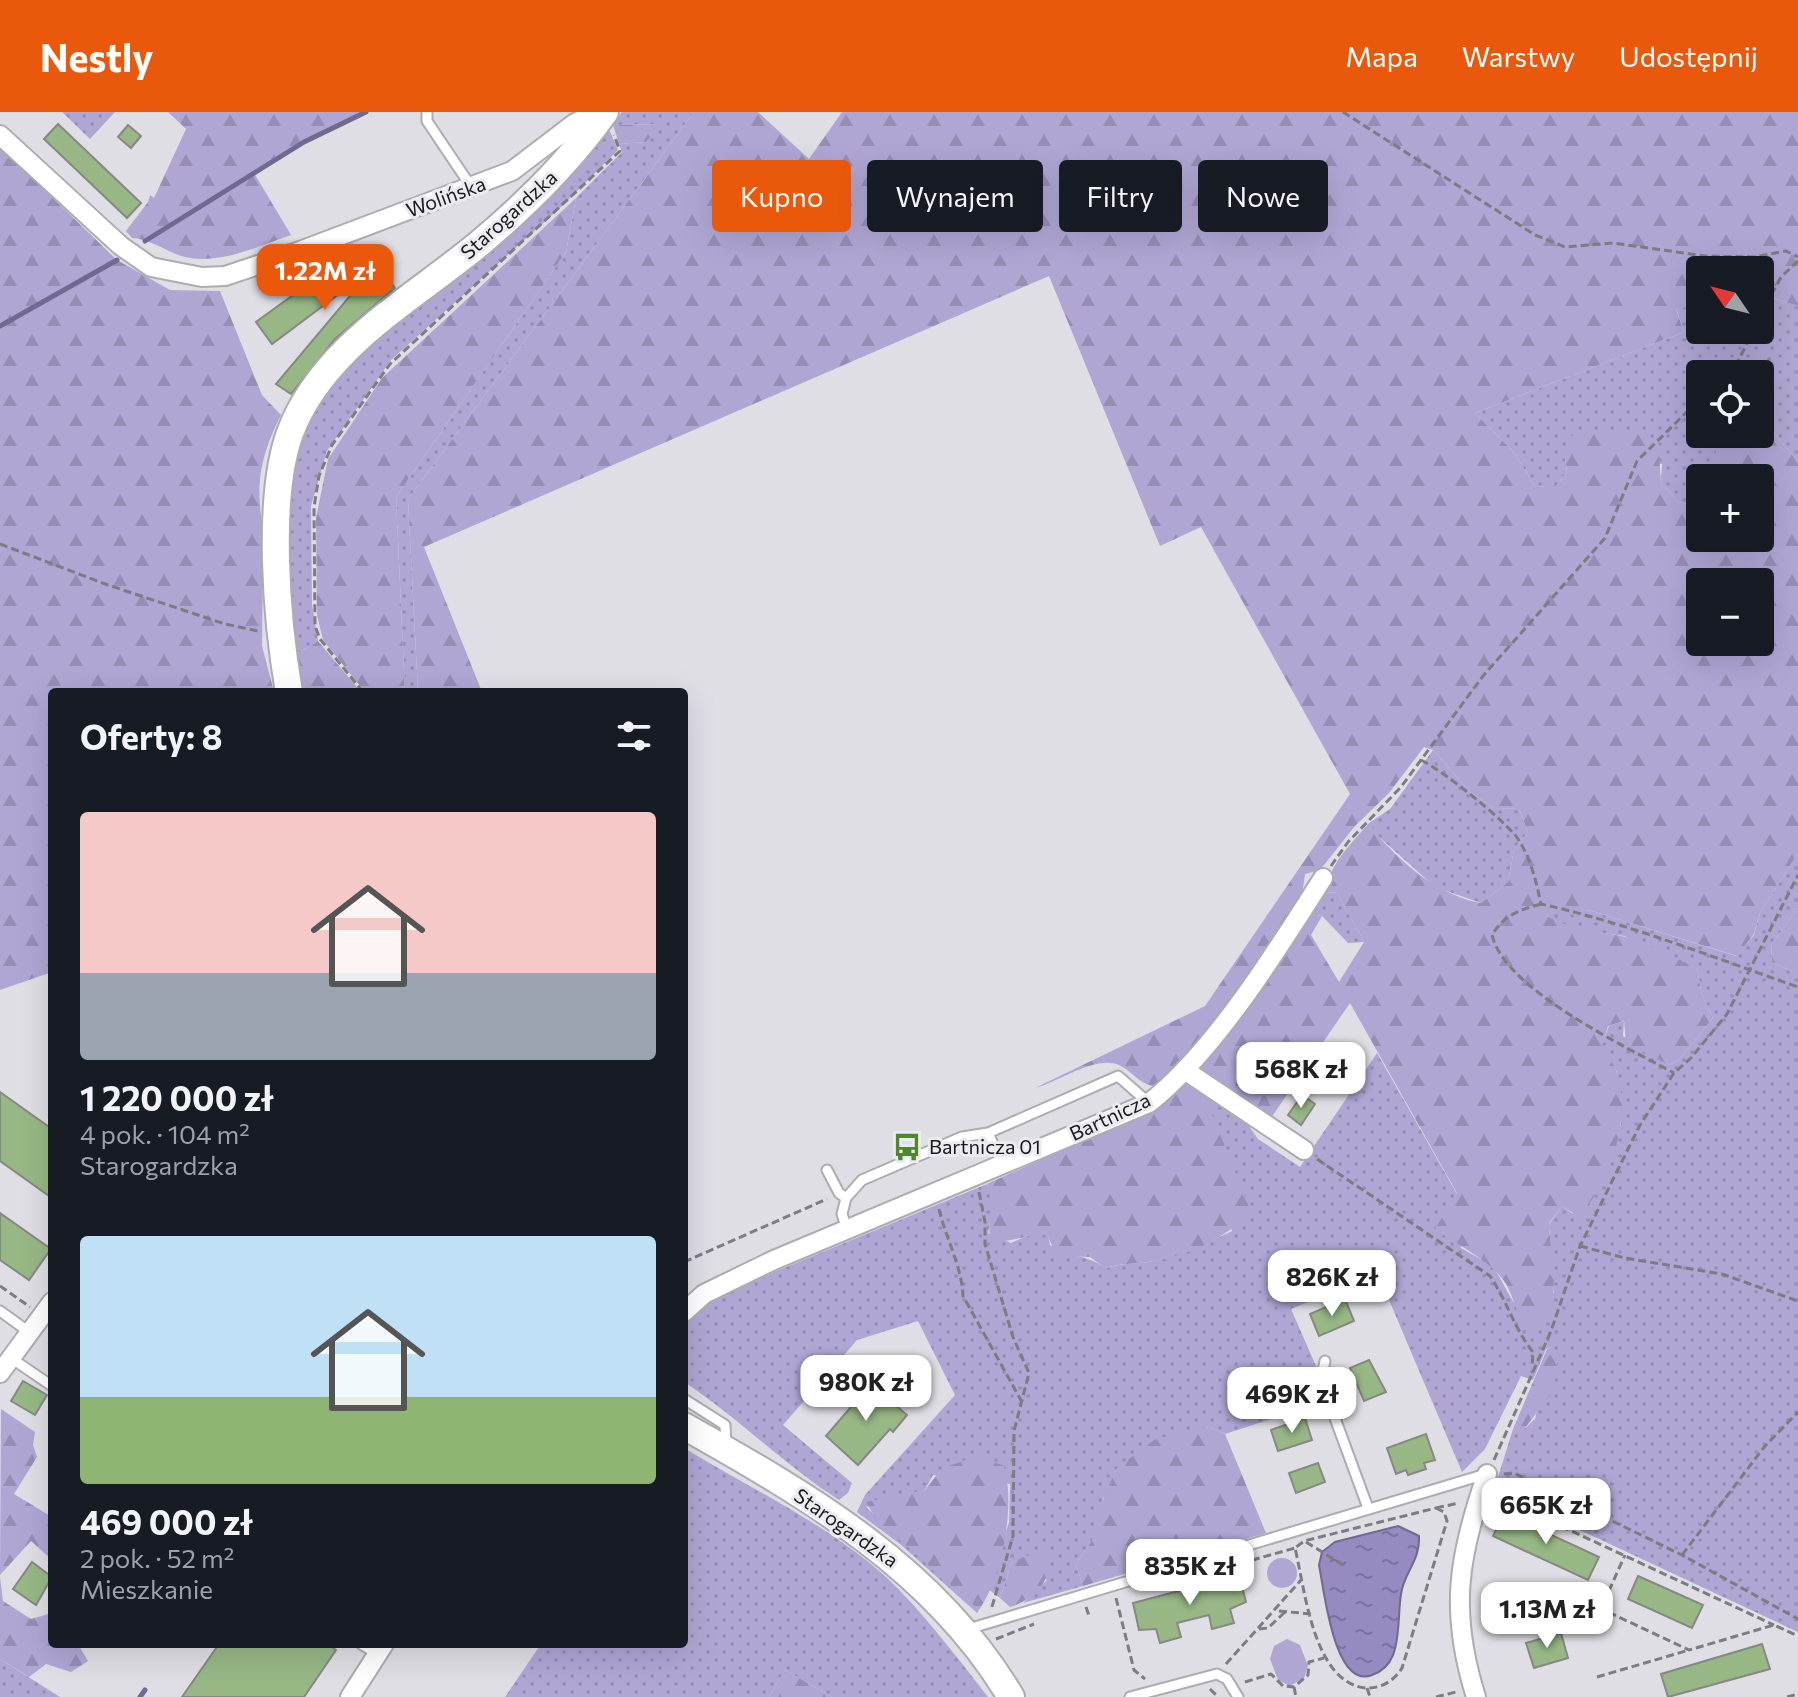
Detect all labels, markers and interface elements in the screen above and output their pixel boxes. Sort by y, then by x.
text: Nestly [40,33,153,80]
text: Mapa [1345,39,1418,73]
text: Warstwy [1462,39,1575,73]
text: Udostępnij [1619,39,1758,73]
chip: Kupno [712,160,851,232]
chip: Wynajem [867,160,1043,232]
chip: Filtry [1059,160,1182,232]
chip: Nowe [1198,160,1328,232]
street label: Starogardzka [455,165,561,264]
street label: Wolińska [403,171,489,222]
pin: 1.22M zł [242,244,408,312]
text: 1.22M zł [275,254,375,285]
north arrow [1686,256,1774,344]
map controls [1686,256,1774,656]
button: locate [1686,360,1774,448]
button: + [1686,464,1774,552]
button: − [1686,568,1774,656]
icon: filters [612,714,656,758]
text: Oferty: 8 [80,715,222,757]
icon: home [296,864,440,1008]
pin: 568K zł [1227,1042,1375,1110]
text: 568K zł [1254,1052,1348,1083]
text: 1 220 000 zł [80,1076,273,1118]
street label: Bartnicza [1065,1087,1154,1145]
text: 4 pok. · 104 m² [80,1118,250,1149]
bus stop icon: Bartnicza 01 [892,1132,922,1162]
place label: Bartnicza 01 [929,1134,1041,1158]
text: Starogardzka [80,1149,238,1180]
pin: 826K zł [1258,1250,1406,1318]
text: 826K zł [1286,1260,1378,1291]
icon: home [296,1288,440,1432]
pin: 980K zł [792,1355,940,1423]
text: 980K zł [818,1365,914,1396]
pin: 469K zł [1218,1367,1366,1435]
text: 469K zł [1245,1377,1339,1408]
pin: 665K zł [1472,1478,1620,1546]
street label: Starogardzka [790,1483,903,1572]
text: 665K zł [1500,1488,1593,1519]
text: 469 000 zł [80,1500,253,1542]
pin: 835K zł [1116,1539,1264,1607]
text: 2 pok. · 52 m² [80,1542,234,1573]
text: 835K zł [1144,1549,1236,1580]
text: Mieszkanie [80,1573,213,1604]
pin: 1.13M zł [1464,1582,1630,1650]
text: 1.13M zł [1499,1592,1595,1623]

